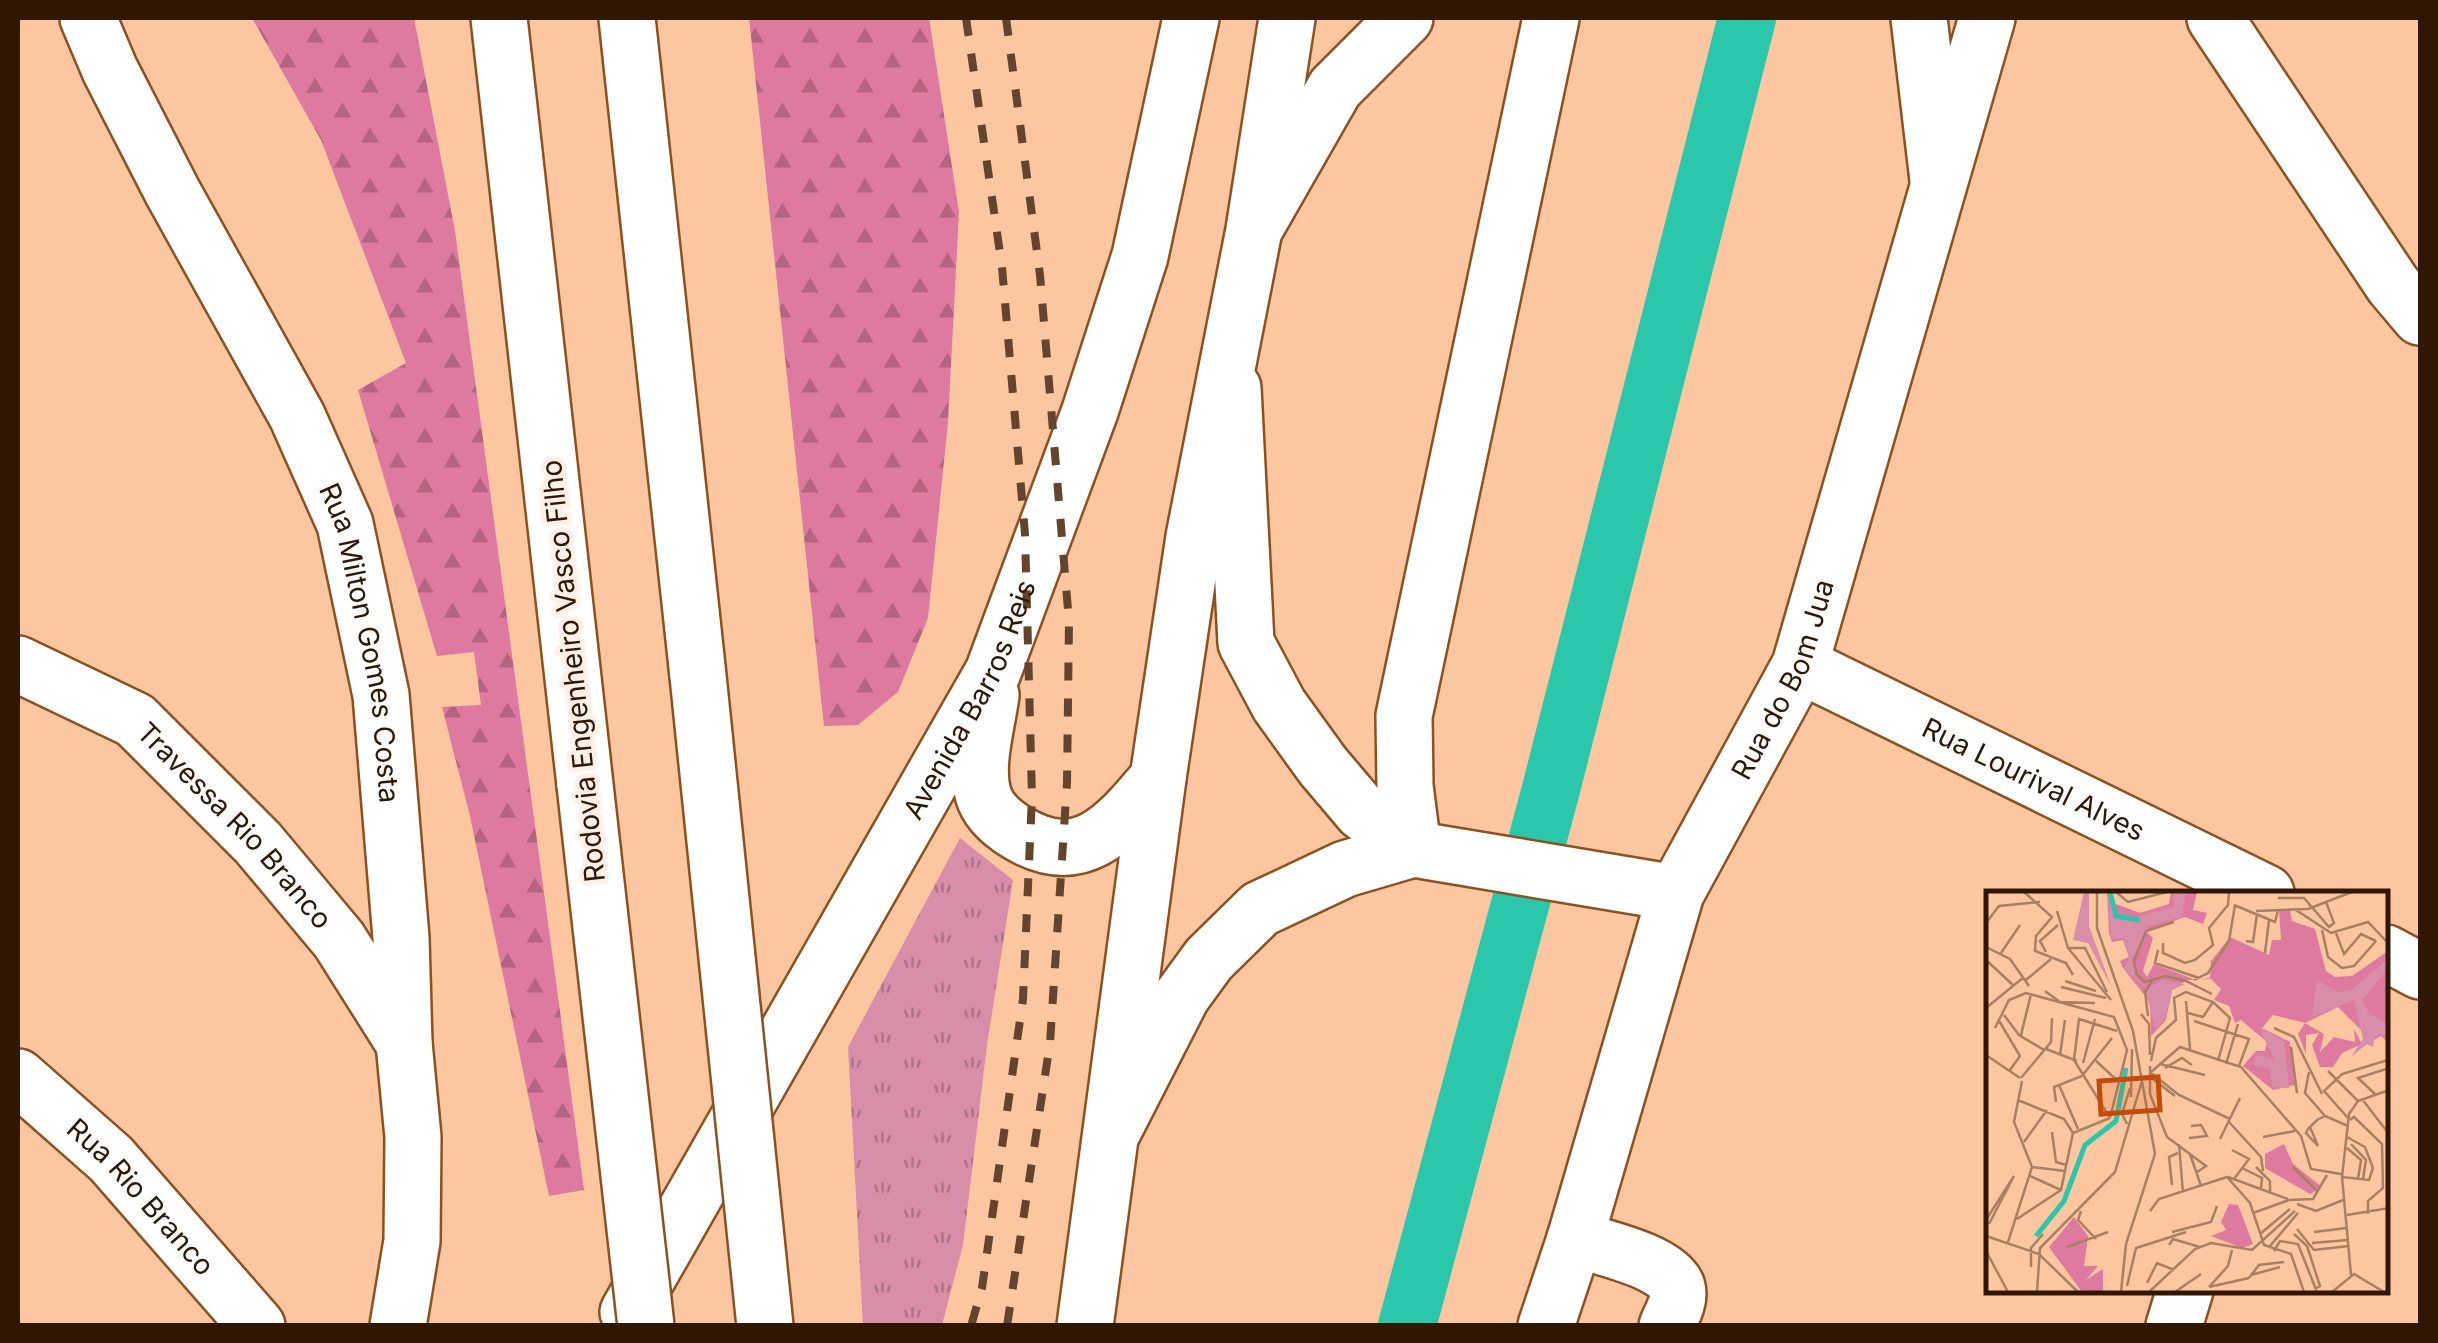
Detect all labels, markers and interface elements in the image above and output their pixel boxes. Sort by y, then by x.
street label: Rodovia Engenheiro Vasco Filho [534,458,612,884]
street label: Rua Milton Gomes Costa [312,478,407,804]
street label: Avenida Barros Reis [896,575,1043,825]
street label: Rua do Bom Jua [1724,576,1841,785]
street label: Rua Lourival Alves [1917,710,2150,848]
street label: Travessa Rio Branco [130,715,339,936]
inset map [1986,891,2388,1293]
street label: Rua Rio Branco [60,1111,222,1282]

